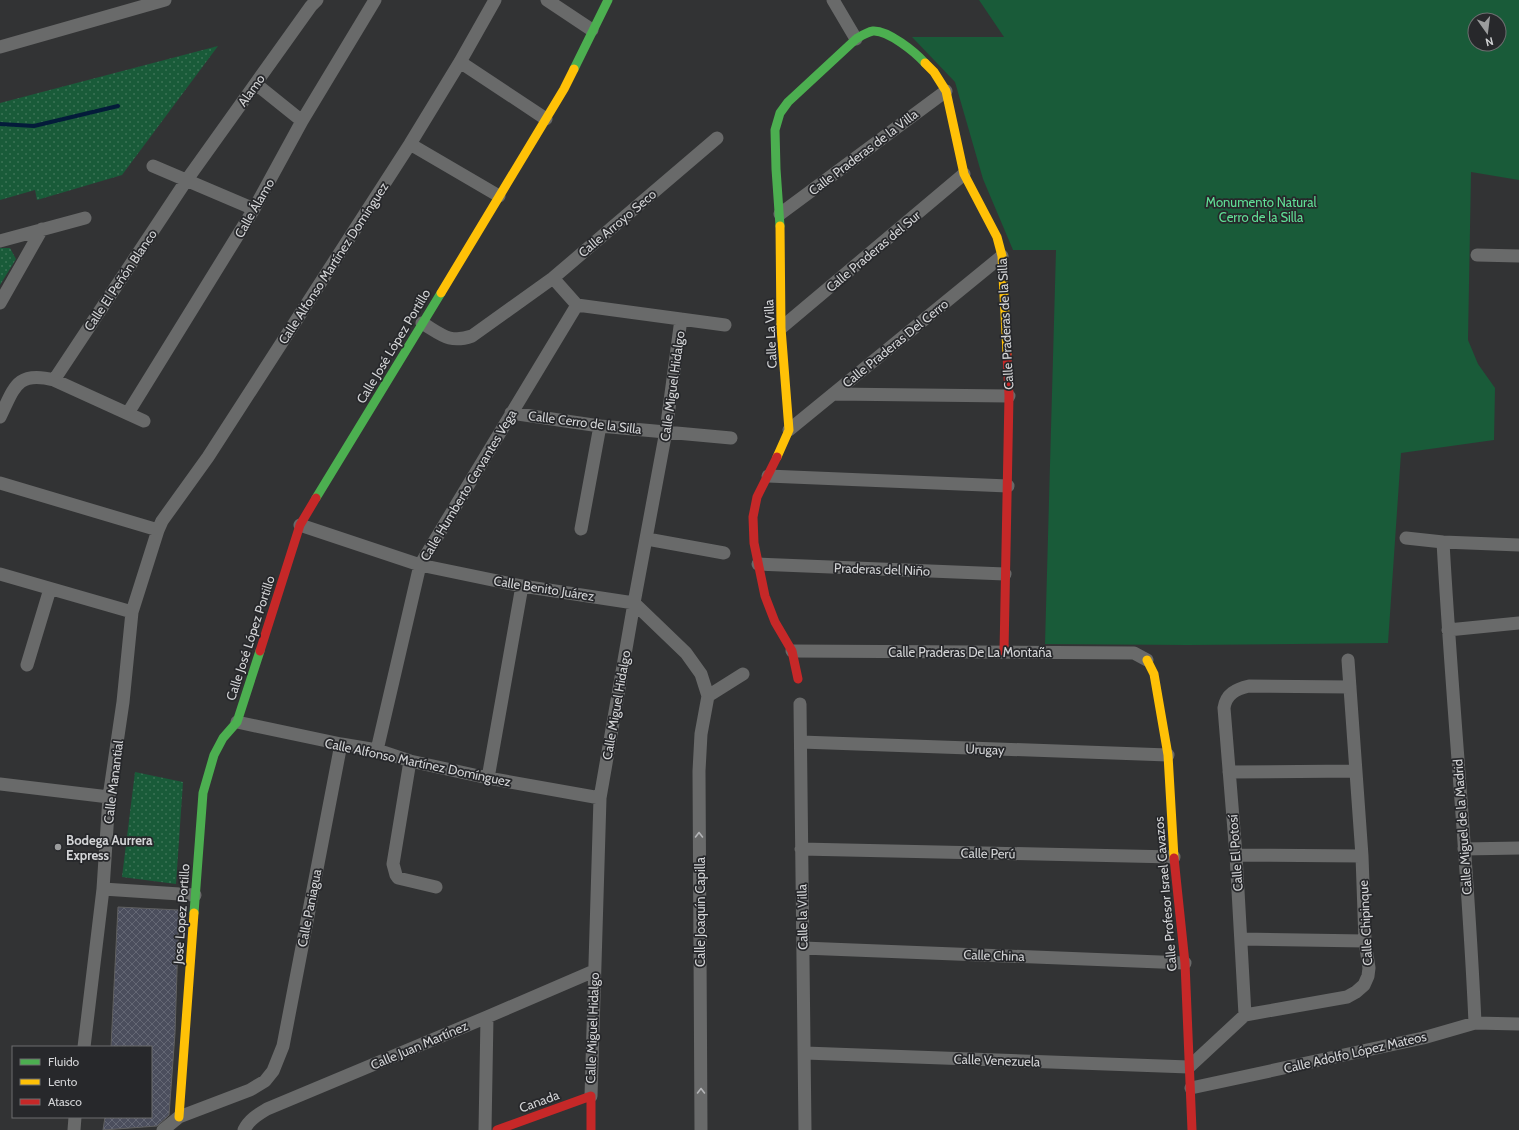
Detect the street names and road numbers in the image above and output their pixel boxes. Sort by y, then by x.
street label: Alamo [234,71,268,109]
street label: Calle Praderas de la Villa [805,105,921,198]
street label: Calle Álamo [230,175,277,240]
street label: Calle Alfonso Martínez Domínguez [275,179,391,347]
street label: Calle Arroyo Seco [575,186,659,260]
street label: Calle Praderas del Sur [823,206,924,295]
street label: Calle El Peñón Blanco [80,226,160,334]
street label: Calle Praderas de la Silla [994,257,1016,390]
street label: Calle José López Portillo [353,286,433,406]
street label: Calle Praderas Del Cerro [839,295,951,391]
street label: Calle La Villa [760,298,780,369]
street label: Calle Miguel Hidalgo [656,330,688,442]
street label: Calle Humberto Cervantes Vega [416,406,520,564]
street label: Calle Cerro de la Silla [527,407,643,437]
street label: Praderas del Niño [834,559,930,579]
street label: Calle Benito Juárez [493,572,595,604]
street label: Calle José López Portillo [222,573,278,703]
street label: Calle Praderas De La Montaña [888,644,1052,660]
street label: Calle Miguel Hidalgo [598,649,634,761]
street label: Calle Alfonso Martínez Domínguez [323,734,513,790]
street label: Calle Manantial [100,739,126,825]
street label: Urugay [965,740,1005,758]
street label: Calle Miguel de la Madrid [1449,759,1475,895]
street label: Calle El Potosí [1224,814,1246,892]
street label: Calle Profesor Israel Cavazos [1150,815,1180,972]
street label: Calle Perú [960,845,1016,861]
street label: Calle Joaquín Capilla [692,856,708,967]
street label: Jose Lopez Portillo [169,863,192,966]
street label: Calle Paniagua [294,867,325,948]
street label: Calle Chipinque [1355,879,1375,966]
street label: Calle la Villa [793,883,811,950]
street label: Calle China [963,946,1026,964]
street label: Calle Miguel Hidalgo [582,972,602,1084]
street label: Calle Juan Martínez [368,1017,470,1073]
street label: Calle Adolfo López Mateos [1282,1028,1429,1076]
street label: Calle Venezuela [953,1050,1041,1070]
street label: Canada [517,1086,562,1116]

